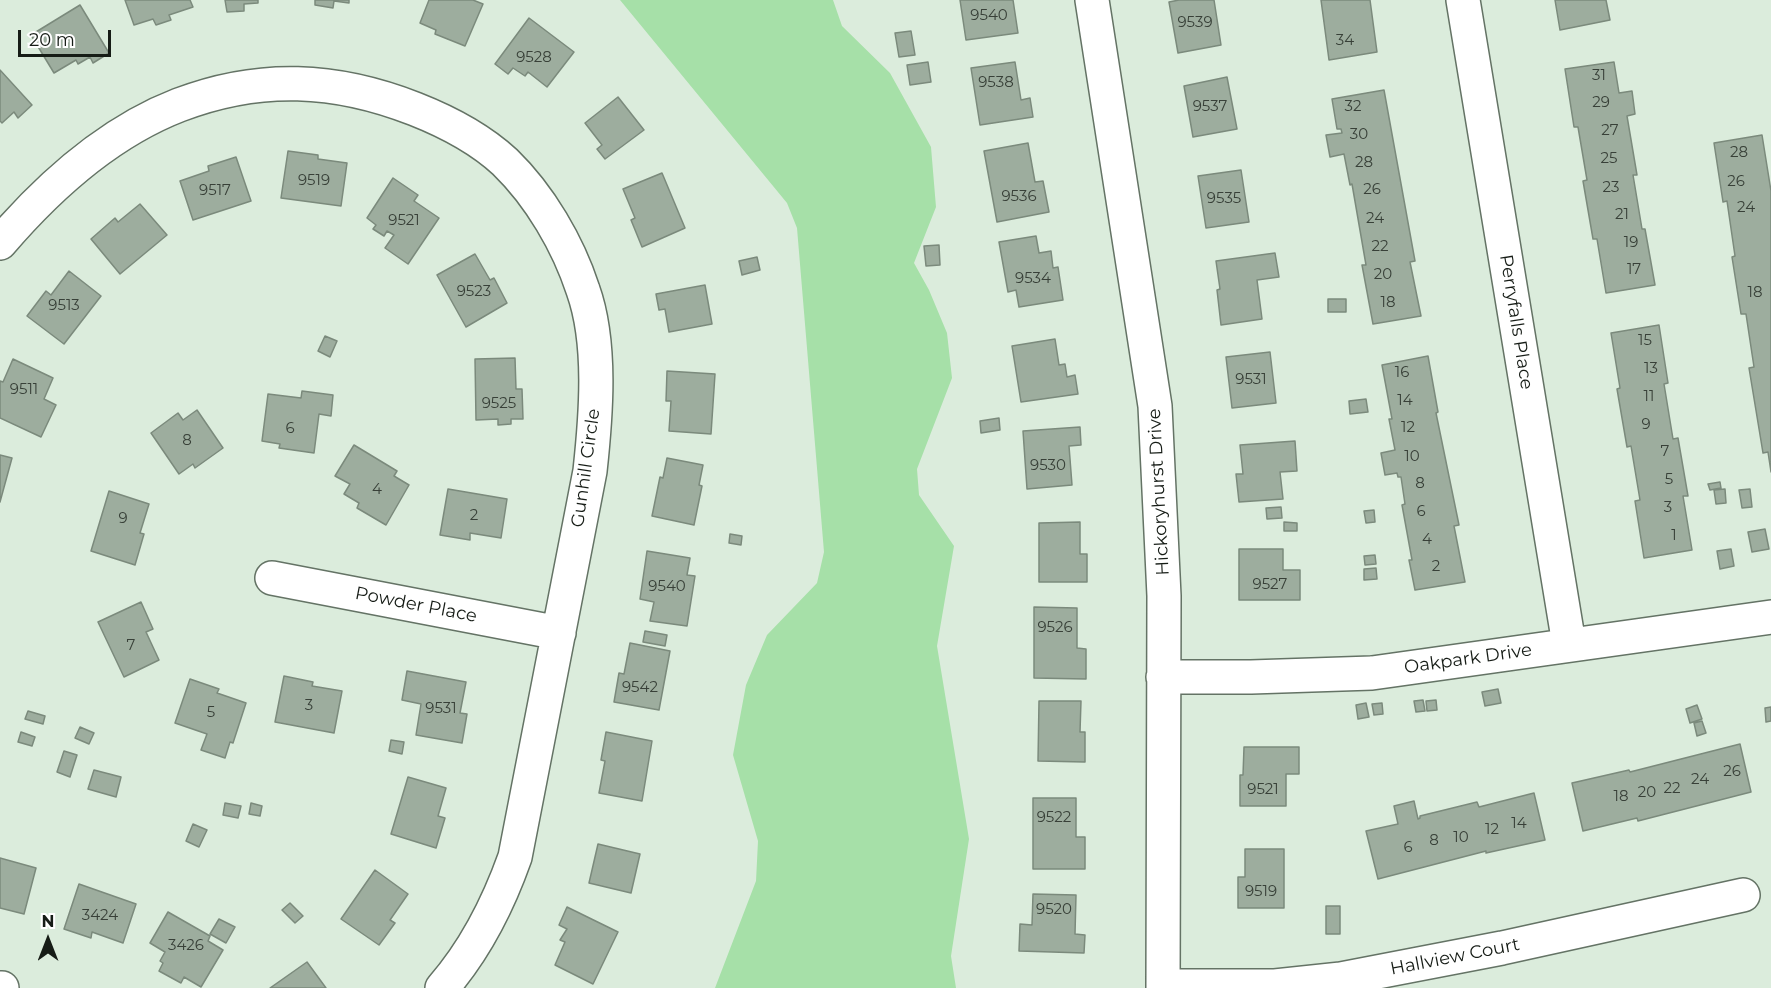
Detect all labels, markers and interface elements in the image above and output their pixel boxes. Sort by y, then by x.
house number: 9540 [970,7,1008,25]
house number: 9539 [1177,14,1213,32]
scale bar [21,18,114,56]
text: 20 m [29,29,75,51]
house number: 34 [1336,32,1354,50]
house number: 9528 [516,49,552,67]
house number: 31 [1592,67,1606,85]
house number: 9538 [978,74,1014,92]
house number: 29 [1592,94,1610,112]
house number: 9537 [1193,98,1227,116]
house number: 32 [1345,98,1361,116]
house number: 27 [1601,122,1619,140]
house number: 30 [1350,126,1368,144]
house number: 28 [1730,144,1748,162]
house number: 25 [1600,150,1618,168]
house number: 28 [1355,154,1373,172]
house number: 9519 [298,172,330,190]
house number: 26 [1727,173,1745,191]
house number: 23 [1603,179,1619,197]
house number: 26 [1363,181,1381,199]
house number: 9517 [199,182,231,200]
house number: 9536 [1001,188,1037,206]
house number: 9535 [1207,190,1241,208]
house number: 24 [1737,199,1755,217]
house number: 21 [1615,206,1629,224]
house number: 24 [1366,210,1384,228]
house number: 9521 [388,212,420,230]
house number: 19 [1624,234,1638,252]
house number: 22 [1371,238,1389,256]
street label: Perryfalls Place [1495,253,1537,391]
house number: 17 [1627,261,1641,279]
house number: 20 [1374,266,1392,284]
house number: 9534 [1015,270,1051,288]
house number: 9523 [457,283,491,301]
house number: 18 [1748,284,1762,302]
house number: 18 [1381,294,1395,312]
house number: 9513 [48,297,80,315]
house number: 15 [1638,332,1652,350]
house number: 13 [1644,360,1658,378]
house number: 16 [1395,364,1409,382]
house number: 9531 [1235,371,1267,389]
house number: 9511 [10,381,38,399]
house number: 11 [1644,388,1654,406]
house number: 14 [1397,392,1413,410]
house number: 9525 [482,395,516,413]
street label: Gunhill Circle [567,407,605,529]
street label: Hickoryhurst Drive [1144,408,1174,576]
house number: 9 [1641,416,1651,434]
house number: 12 [1401,419,1415,437]
house number: 6 [285,420,295,438]
house number: 8 [182,432,192,450]
house number: 7 [1661,443,1669,461]
house number: 10 [1404,448,1420,466]
house number: 9530 [1030,457,1066,475]
house number: 5 [1665,471,1673,489]
house number: 8 [1415,475,1425,493]
house number: 4 [372,481,382,499]
house number: 3 [1664,499,1672,517]
house number: 6 [1416,503,1426,521]
house number: 2 [470,507,478,525]
house number: 9 [118,510,128,528]
house number: 1 [1671,527,1677,545]
house number: 4 [1422,531,1432,549]
house number: 2 [1432,558,1440,576]
house number: 9527 [1253,576,1287,594]
house number: 9540 [648,578,686,596]
street label: Powder Place [353,583,479,627]
house number: 9526 [1037,619,1073,637]
house number: 7 [127,637,135,655]
street label: Oakpark Drive [1403,639,1533,679]
house number: 9542 [622,679,658,697]
house number: 3 [305,697,313,715]
house number: 9531 [425,700,457,718]
house number: 5 [207,704,215,722]
house number: 26 [1723,763,1741,781]
house number: 24 [1691,771,1709,789]
house number: 22 [1663,780,1681,798]
house number: 9521 [1247,781,1279,799]
house number: 20 [1638,784,1656,802]
house number: 18 [1614,788,1628,806]
house number: 9522 [1037,809,1071,827]
house number: 14 [1511,815,1527,833]
house number: 12 [1485,821,1499,839]
house number: 10 [1453,829,1469,847]
house number: 8 [1429,832,1439,850]
house number: 6 [1403,839,1413,857]
house number: 9519 [1245,883,1277,901]
house number: 9520 [1036,901,1072,919]
house number: 3424 [82,907,118,925]
north arrow [18,910,78,970]
text: N [42,912,54,931]
street label: Hallview Court [1388,934,1522,980]
house number: 3426 [168,937,204,955]

